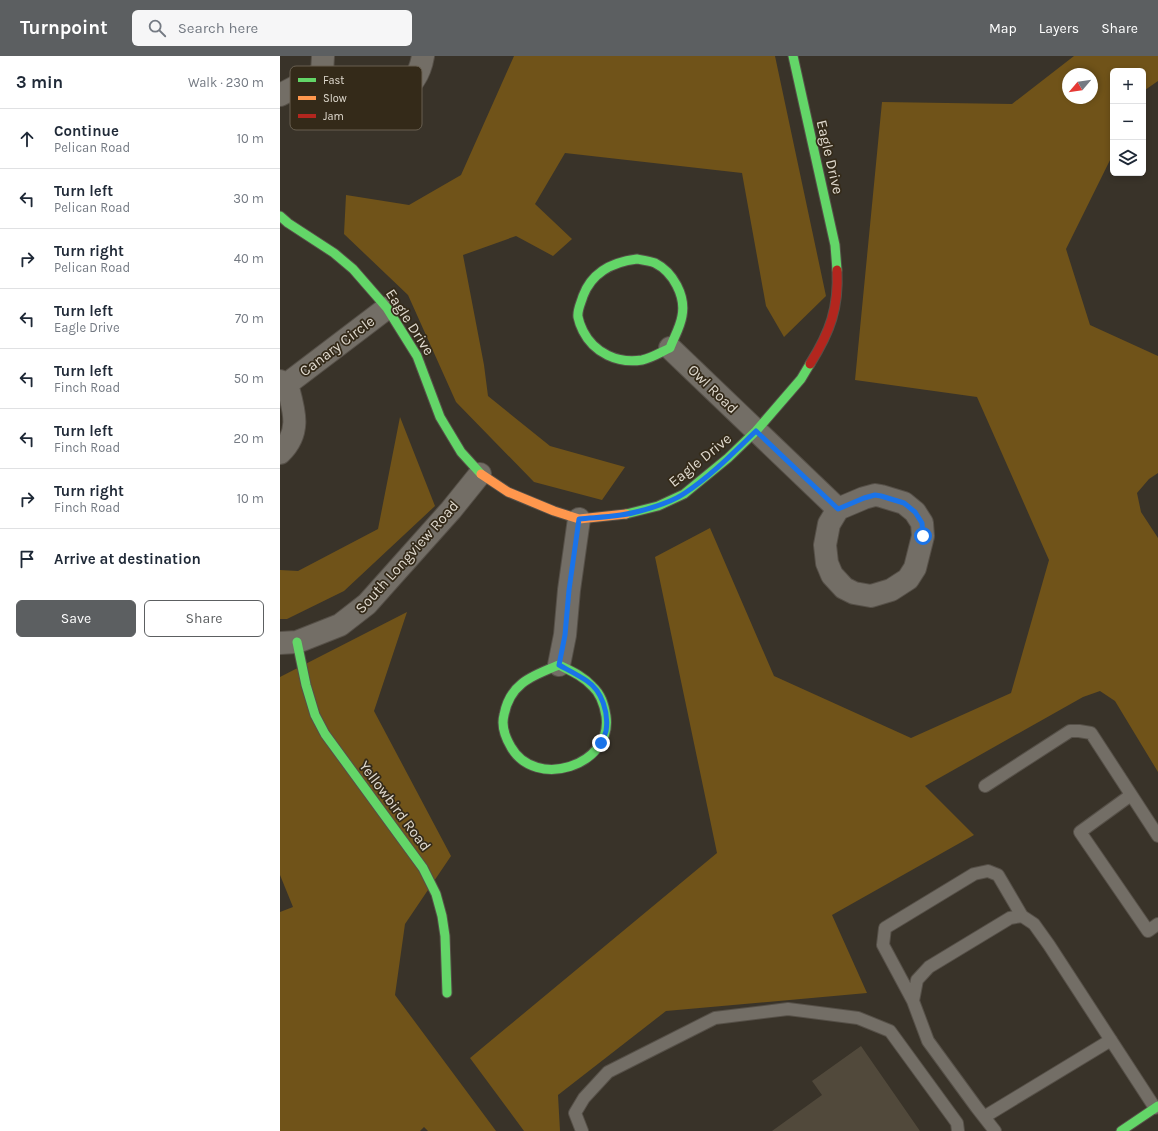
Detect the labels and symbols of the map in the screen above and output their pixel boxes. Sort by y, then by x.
legend [290,66,422,130]
north arrow [1062,68,1098,104]
text: Fast [323,74,344,87]
text: Slow [323,92,347,105]
text: Jam [323,110,344,123]
street label: Eagle Drive [813,118,847,196]
street label: Eagle Drive [382,285,438,359]
street label: Canary Circle [296,312,378,380]
street label: Owl Road [684,361,742,417]
street label: Eagle Drive [665,429,735,491]
street label: South Longview Road [351,497,463,617]
route start [914,527,932,545]
route end [592,734,610,752]
street label: Yellowbird Road [355,757,435,855]

